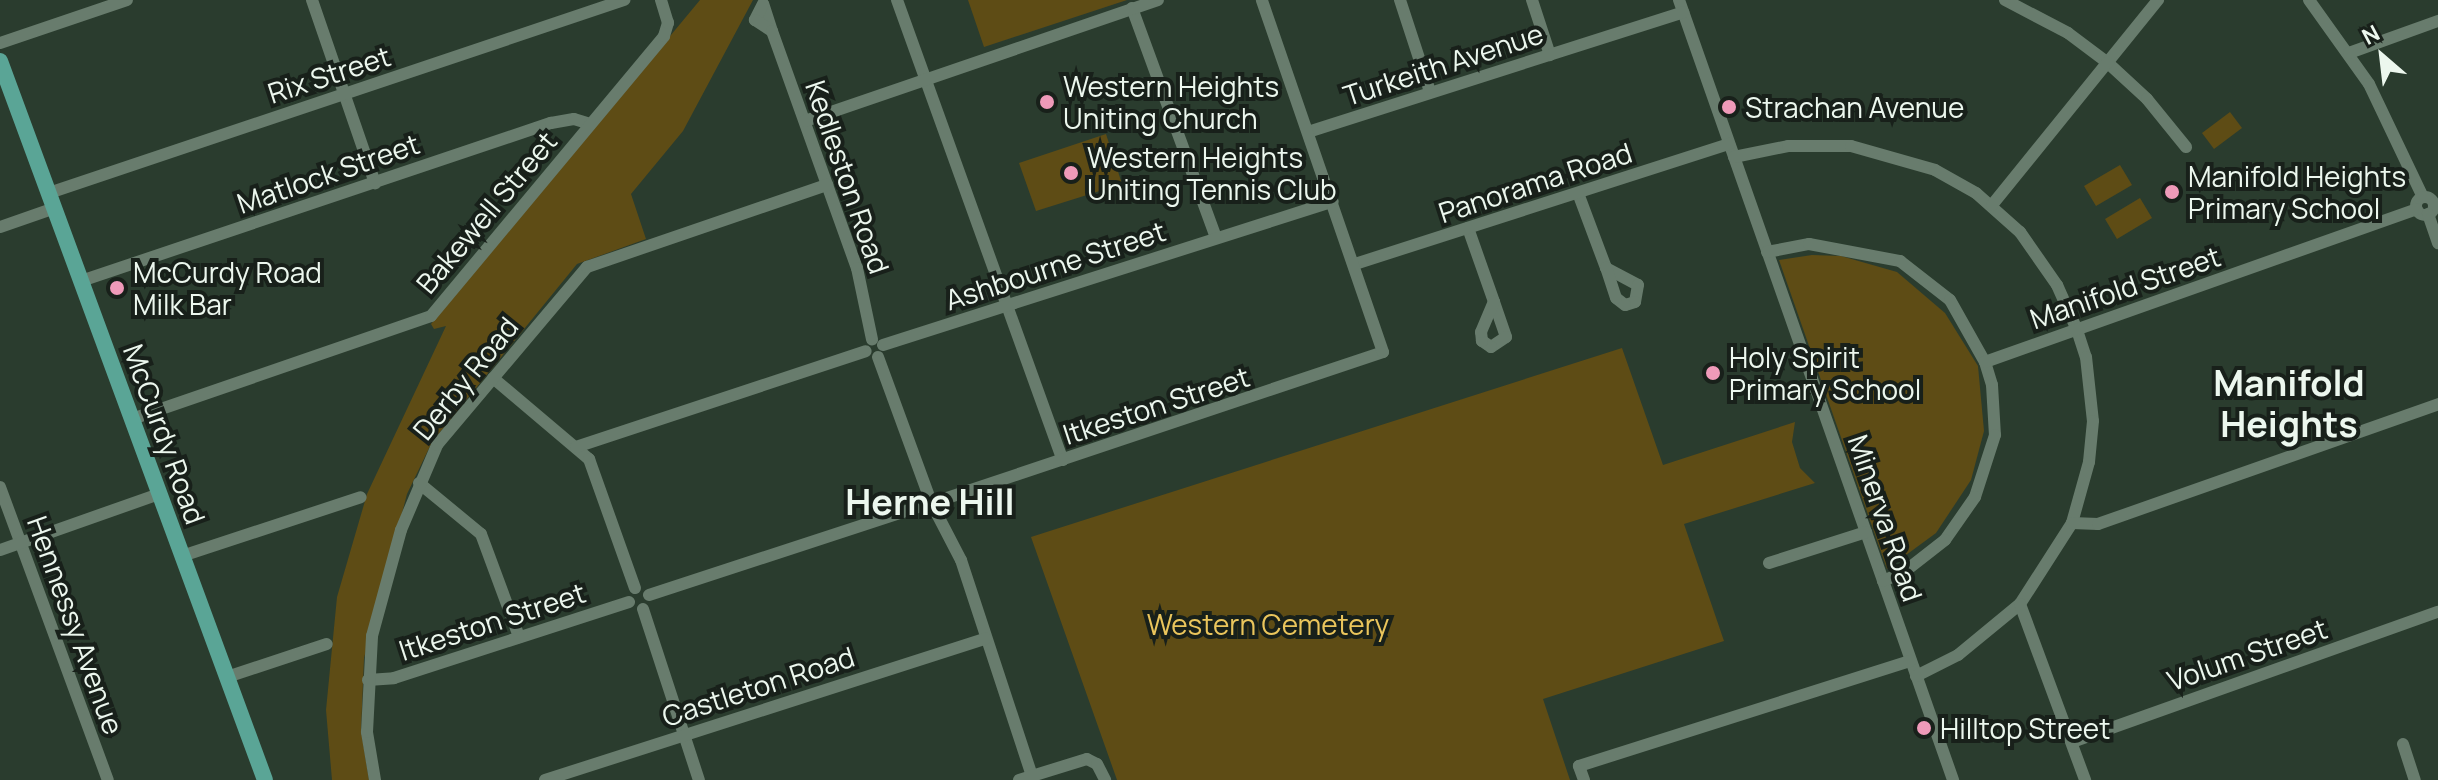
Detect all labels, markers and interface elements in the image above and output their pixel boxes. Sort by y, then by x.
street label: Turkeith Avenue [1339,16,1547,112]
north arrow [2342,16,2422,96]
text: N [2357,18,2385,52]
street label: Rix Street [264,38,394,110]
place label: Western Heights Uniting Church [1063,69,1279,135]
street label: Kedleston Road [799,76,897,278]
place label: Strachan Avenue [1745,90,1964,124]
marker: Western Heights Uniting Church [1038,93,1056,111]
marker: Strachan Avenue [1720,98,1738,116]
street label: Bakewell Street [409,124,563,300]
street label: Matlock Street [232,126,424,220]
street label: Panorama Road [1434,135,1636,229]
place label: Western Heights Uniting Tennis Club [1087,140,1337,206]
place label: Manifold Heights Primary School [2188,159,2406,225]
marker: Western Heights Uniting Tennis Club [1062,164,1080,182]
marker: Manifold Heights Primary School [2163,183,2181,201]
street label: Ashbourne Street [941,214,1169,316]
street label: Manifold Street [2025,239,2225,335]
place label: McCurdy Road Milk Bar [133,255,322,321]
marker: McCurdy Road Milk Bar [108,279,126,297]
street label: Derby Road [405,310,525,446]
street label: McCurdy Road [117,340,213,528]
place label: Holy Spirit Primary School [1729,340,1921,406]
street label: Itkeston Street [1059,359,1253,451]
district label: Manifold Heights [2213,360,2365,445]
marker: Holy Spirit Primary School [1704,364,1722,382]
street label: Minerva Road [1842,430,1930,606]
district label: Herne Hill [845,480,1015,524]
street label: Hennessy Avenue [21,511,131,739]
street label: Itkeston Street [395,575,589,667]
park label: Western Cemetery [1147,607,1389,641]
street label: Volum Street [2163,611,2331,697]
street label: Castleton Road [658,639,858,733]
place label: Hilltop Street [1940,711,2110,745]
marker: Hilltop Street [1915,719,1933,737]

